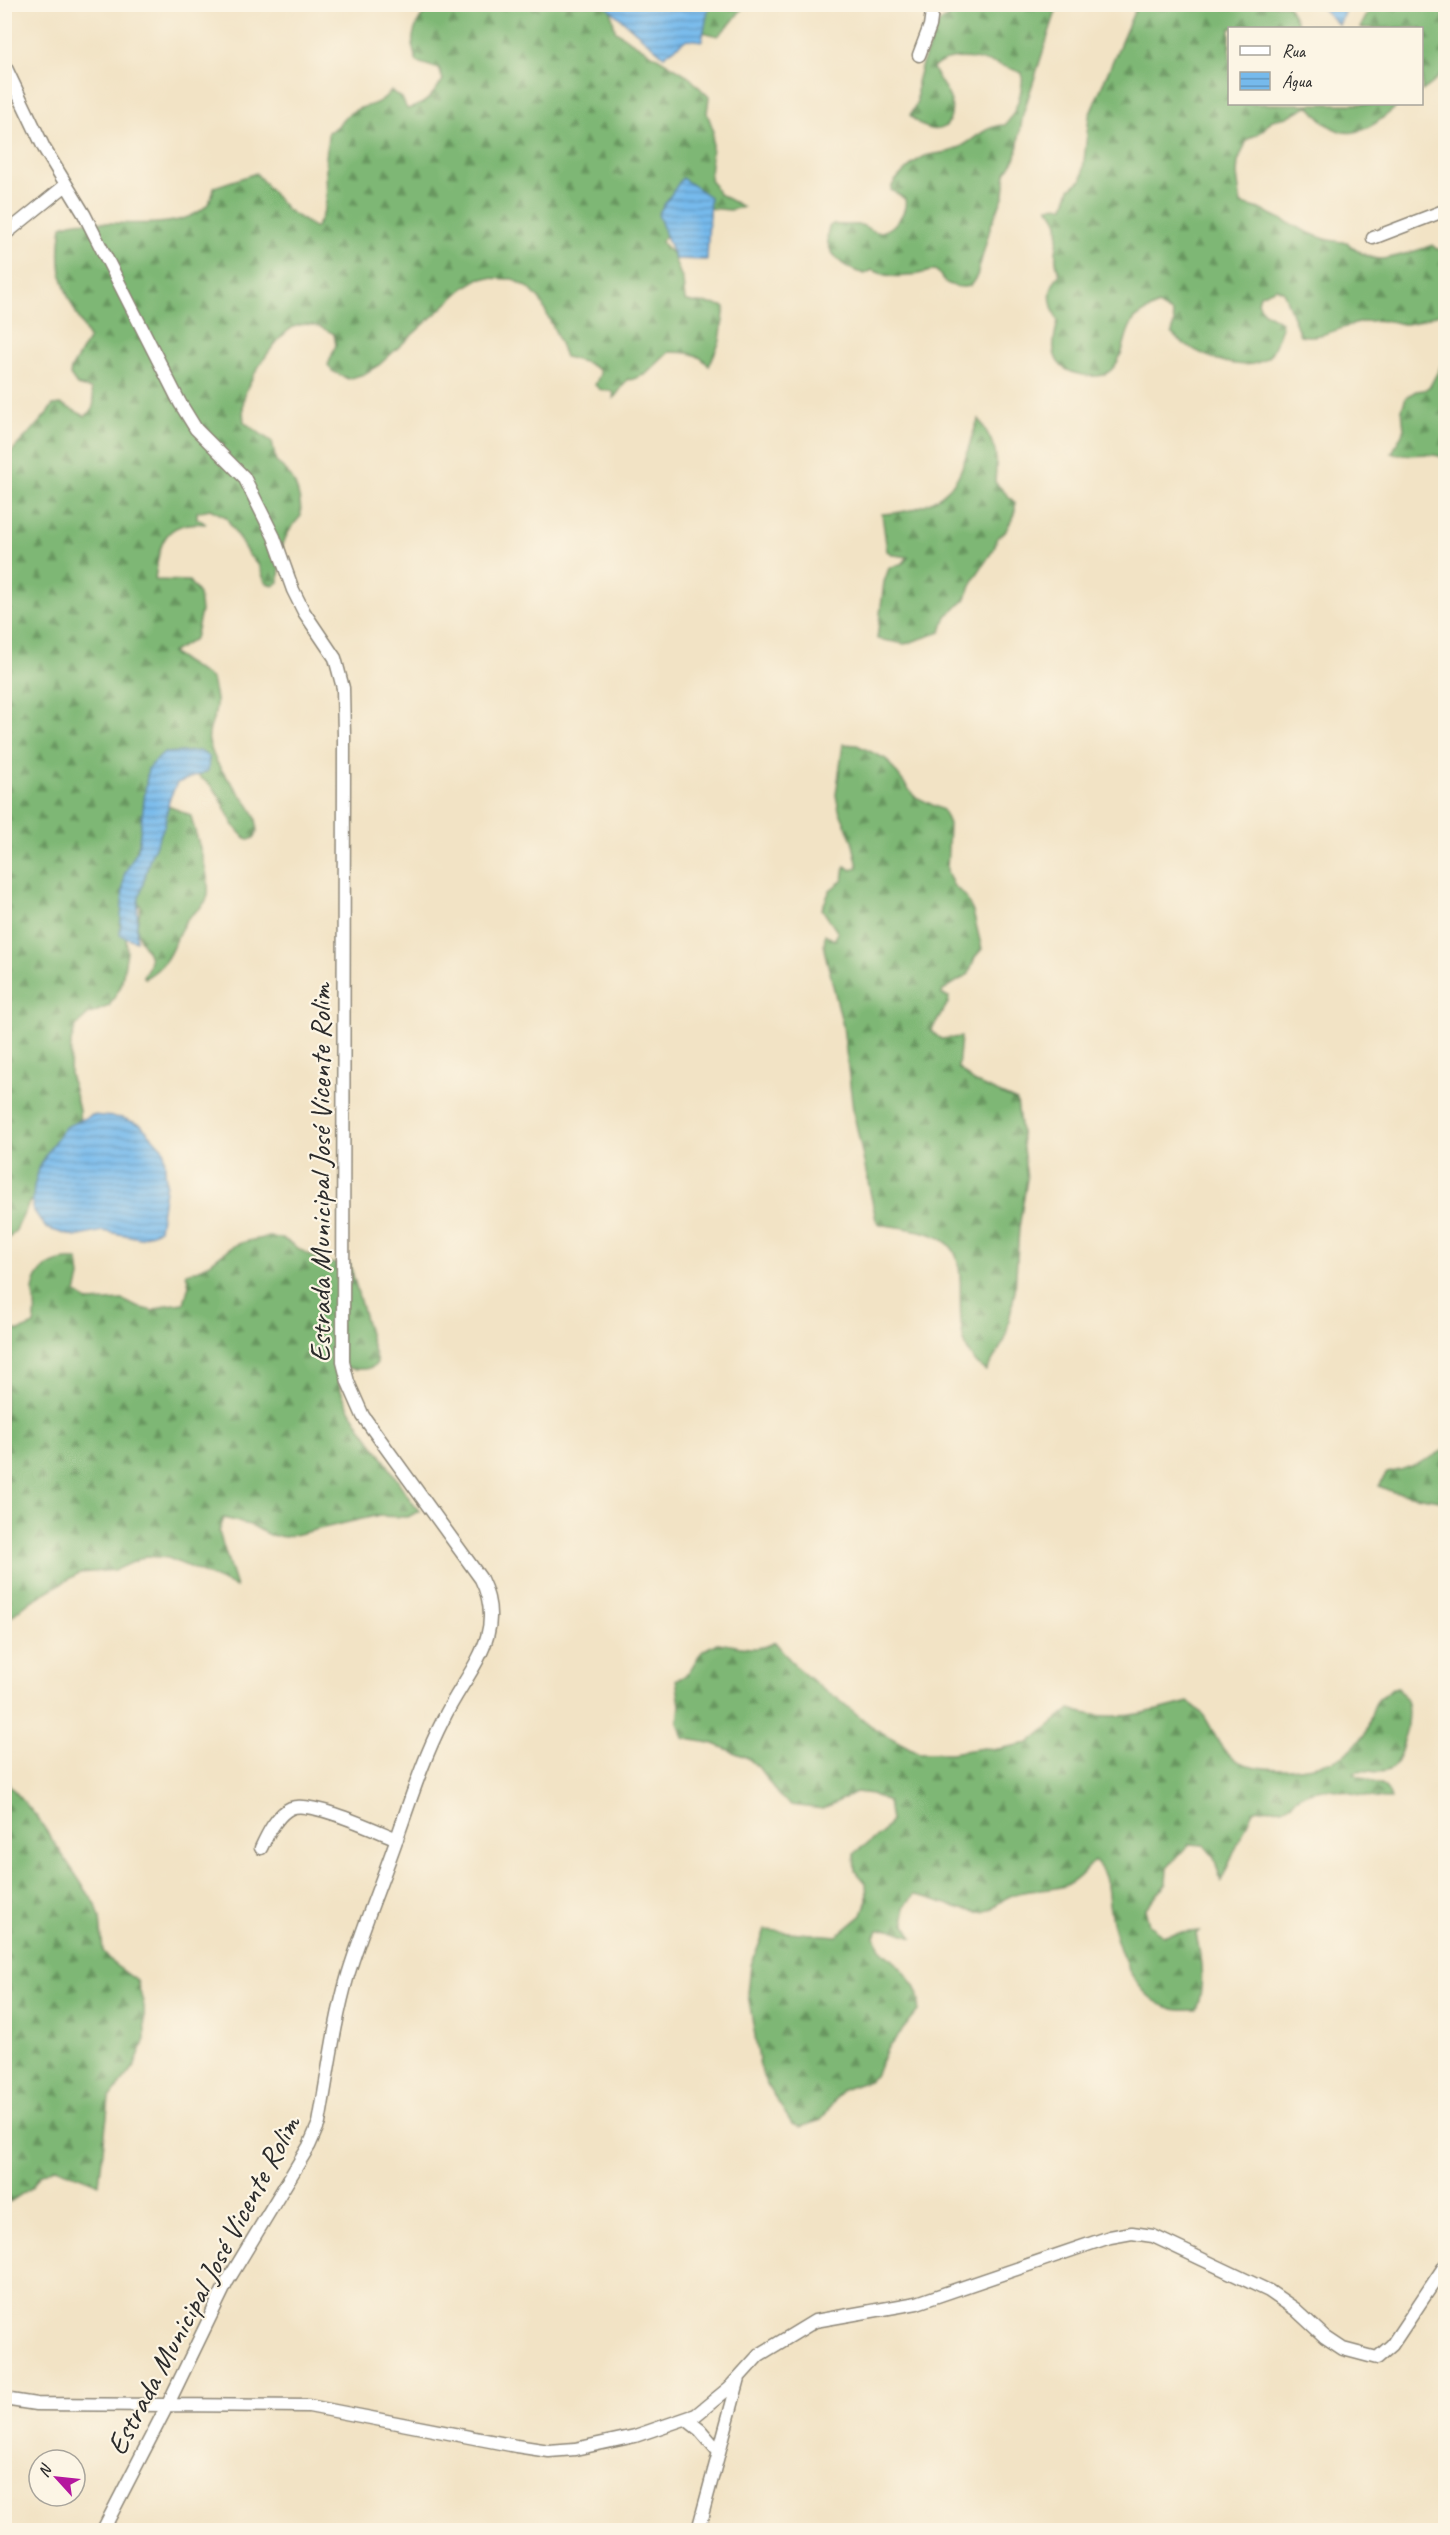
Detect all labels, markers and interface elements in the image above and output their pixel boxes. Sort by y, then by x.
legend [1228,27,1423,105]
text: Rua [1282,40,1307,62]
text: Água [1282,70,1313,92]
street label: Estrada Municipal José Vicente Rolim [301,982,339,1362]
street label: Estrada Municipal José Vicente Rolim [97,2107,309,2461]
north arrow [27,2448,87,2508]
text: N [33,2460,57,2481]

